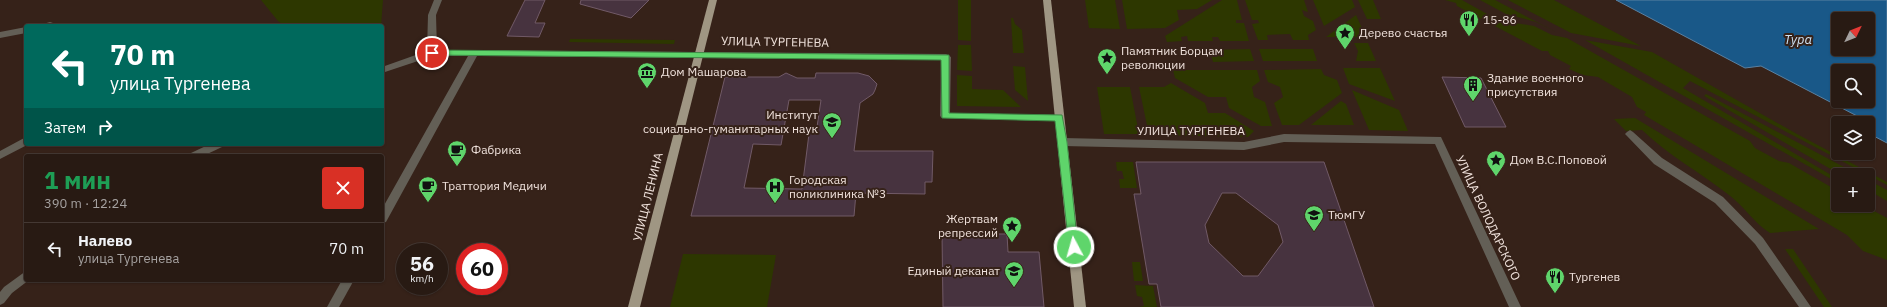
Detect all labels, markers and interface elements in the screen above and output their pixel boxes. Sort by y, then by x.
restaurant icon: 15-86 [1458,9,1480,37]
place label: 15-86 [1483,12,1517,27]
north arrow [1831,12,1875,56]
map controls [1831,12,1875,212]
place icon: Дерево счастья [1334,22,1356,50]
place label: Дерево счастья [1359,25,1447,40]
water label: Тура [1784,31,1812,48]
street label: УЛИЦА ТУРГЕНЕВА [721,33,829,50]
text: 70 m [110,36,175,73]
pin [415,36,449,70]
icon: left [44,40,96,92]
icon: arrive [421,42,443,64]
place label: Памятник Борцам революции [1121,43,1223,72]
place icon: Памятник Борцам революции [1096,47,1118,75]
museum icon: Дом Машарова [636,61,658,89]
place label: Дом Машарова [661,64,747,79]
button: search [1831,64,1875,108]
place label: Здание военного присутствия [1487,70,1584,99]
text: улица Тургенева [110,72,251,95]
building icon: Здание военного присутствия [1462,74,1484,102]
place label: Институт социально-гуманитарных наук [643,107,818,136]
school or university icon: Институт социально-гуманитарных наук [821,111,843,139]
icon: right [94,116,116,138]
button: layers [1831,116,1875,160]
text: Затем [44,118,86,137]
street label: УЛИЦА ТУРГЕНЕВА [1137,123,1245,138]
cafe icon: Фабрика [446,139,468,167]
place label: Фабрика [471,142,522,157]
place icon: Дом В.С.Поповой [1485,149,1507,177]
street label: УЛИЦА ЛЕНИНА [629,151,666,243]
place label: Дом В.С.Поповой [1510,152,1607,167]
street label: УЛИЦА ВОЛОДАРСКОГО [1453,153,1524,283]
text: 1 мин [44,164,111,196]
button: close [322,167,364,209]
button: + [1831,168,1875,212]
place label: Городская поликлиника №3 [789,172,886,201]
cafe icon: Траттория Медичи [417,175,439,203]
hospital icon: Городская поликлиника №3 [764,176,786,204]
place label: Траттория Медичи [442,178,547,193]
text: 390 m · 12:24 [44,195,127,212]
school or university icon: ТюмГУ [1303,204,1325,232]
place label: ТюмГУ [1328,207,1365,222]
place label: Жертвам репрессий [938,211,998,240]
place icon: Жертвам репрессий [1001,215,1023,243]
position arrow [1053,226,1095,268]
text: Налево [78,231,132,250]
icon: left [44,238,66,260]
text: 70 m [329,239,364,258]
speed limit sign: 60 [456,243,508,295]
text: улица Тургенева [78,250,179,267]
text: 56 [410,250,434,277]
school or university icon: Единый деканат [1003,260,1025,288]
place label: Единый деканат [908,263,1000,278]
restaurant icon: Тургенев [1544,266,1566,294]
place label: Тургенев [1569,269,1620,284]
text: km/h [410,272,434,285]

